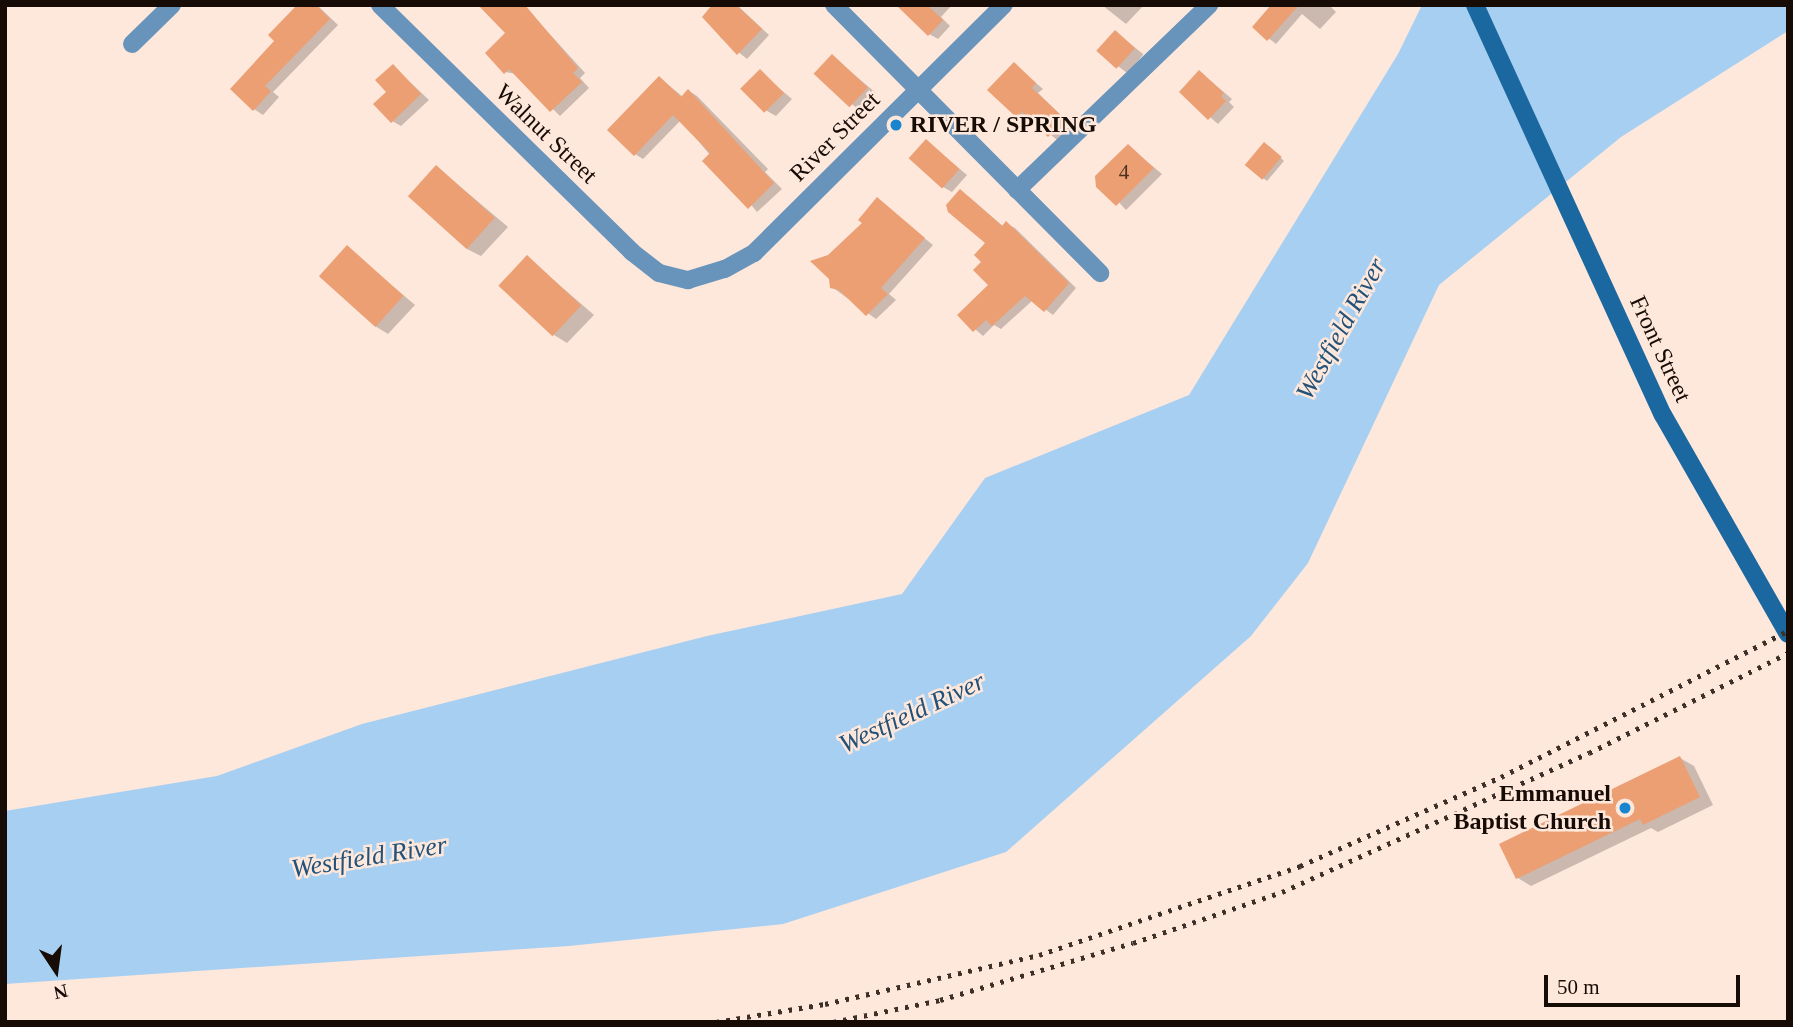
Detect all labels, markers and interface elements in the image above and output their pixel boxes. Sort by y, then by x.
street label: Walnut Street [489,78,603,190]
street label: River Street [784,86,886,188]
place label: RIVER / SPRING [910,111,1097,139]
marker: RIVER / SPRING [888,117,904,133]
house number: 4 [1119,159,1129,185]
water label: Westfield River [1289,253,1393,405]
street label: Front Street [1623,291,1697,407]
water label: Westfield River [834,666,990,760]
place label: Emmanuel Baptist Church [1453,780,1611,836]
marker: Emmanuel Baptist Church [1617,800,1633,816]
water label: Westfield River [289,829,449,885]
north arrow [21,936,91,1006]
scale bar [1548,960,1744,1004]
text: 50 m [1557,975,1600,999]
text: N [52,980,70,1004]

